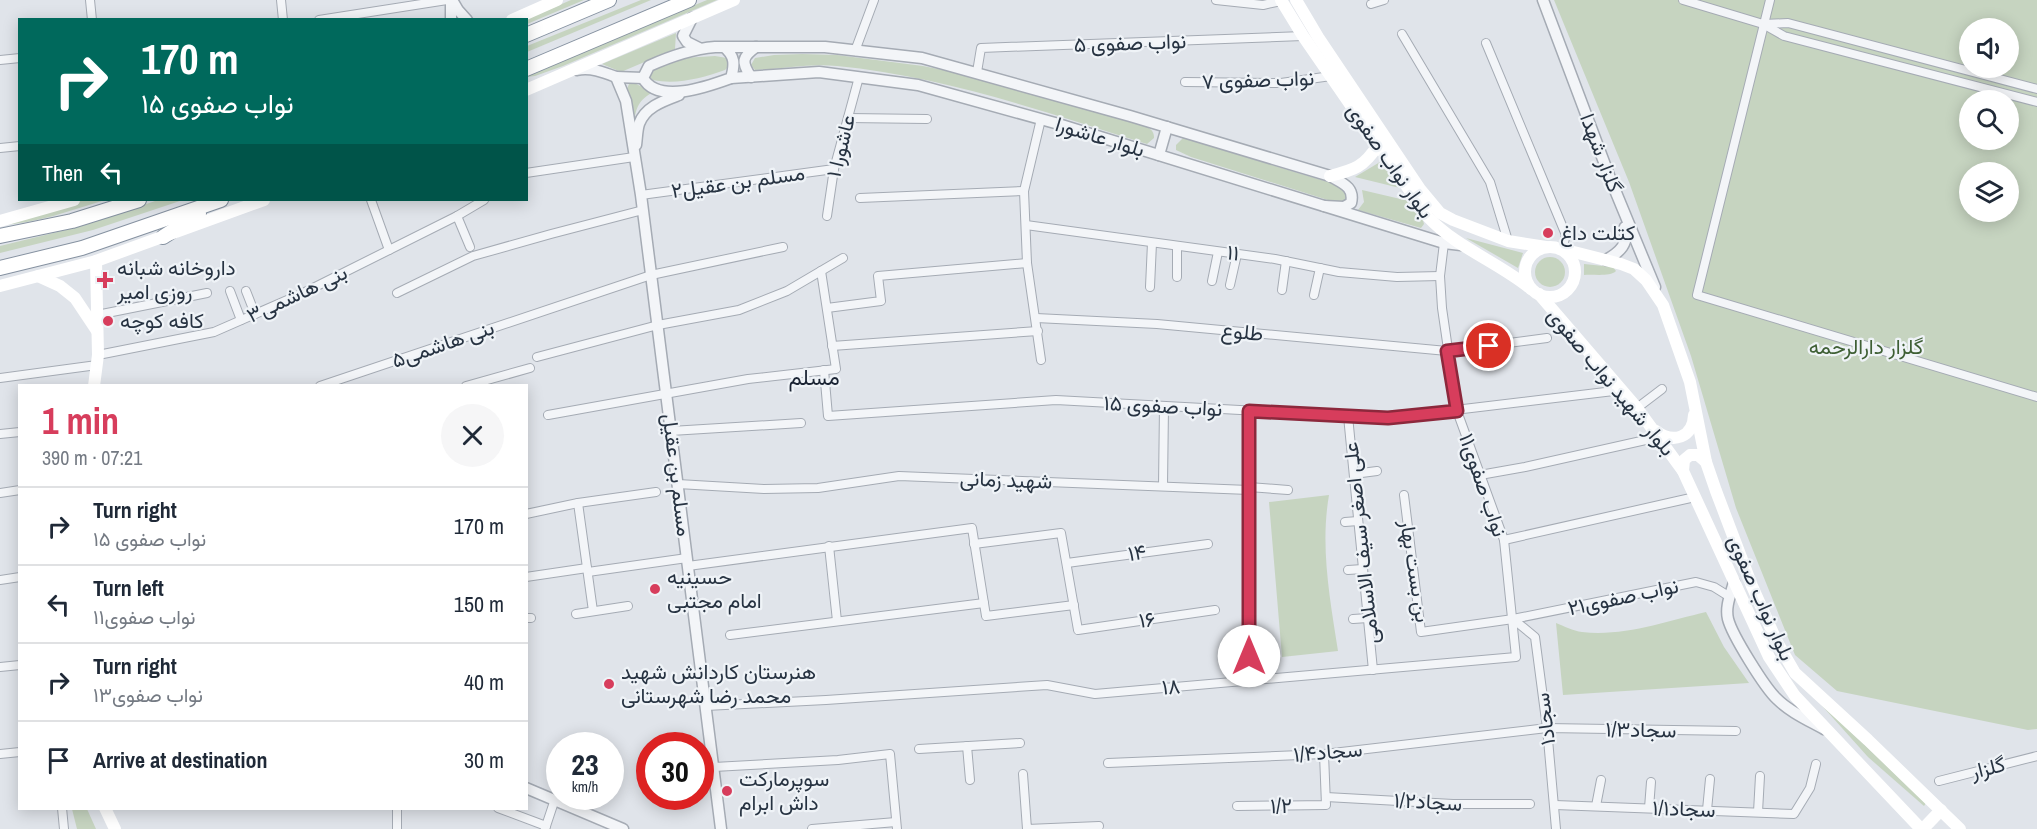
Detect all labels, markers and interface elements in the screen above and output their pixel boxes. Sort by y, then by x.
map controls [1959,18,2019,222]
button: sound [1959,18,2019,78]
street label: نواب صفوی ۵ [1073,26,1187,59]
text: 170 m [141,31,239,87]
icon: right [42,42,120,120]
street label: نواب صفوی ۷ [1201,63,1315,96]
text: نواب صفوی ۱۵ [141,85,294,121]
button: search [1959,90,2019,150]
street label: بلوار نواب صفوی [1340,97,1441,224]
street label: بلوار عاشورا [1052,109,1148,164]
street label: گلزار شهدا [1573,109,1630,197]
street label: عاشورا ۱ [819,111,862,180]
icon: left [95,156,128,189]
text: Then [42,158,83,188]
street label: مسلم بن عقیل۲ [669,158,807,205]
button: layers [1959,162,2019,222]
place label: کتلت داغ [1560,218,1635,247]
marker: کتلت داغ [1541,226,1555,240]
street label: ۱۱ [1225,237,1241,268]
place label: داروخانه شبانه روزی امیر [116,253,236,306]
street label: بنی هاشمی۳ [242,258,352,330]
marker: داروخانه شبانه روزی امیر [98,273,112,287]
street label: بلوار شهید نواب صفوی [1541,301,1682,462]
place label: کافه کوچه [120,306,204,335]
street label: بنی هاشمی۵ [388,312,498,375]
marker: کافه کوچه [101,314,115,328]
street label: طلوع [1220,315,1265,348]
pin [1463,320,1514,371]
icon: arrive [1472,329,1505,362]
park label: گلزار دارالرحمه [1809,332,1923,361]
district label: مسلم [788,362,840,392]
street label: نواب صفوی ۱۵ [1103,388,1223,423]
text: 1 min [42,397,119,445]
button: close [441,404,504,467]
street label: مسلم بن عقیل [656,412,699,538]
street label: ۱۱نواب صفوی [1452,429,1515,540]
street label: علی اصغر سیف الاسلامی [1335,441,1386,646]
text: 390 m · 07:21 [42,444,142,471]
street label: شهید زمانی [959,463,1053,496]
text: Turn right [93,495,177,525]
icon: right [42,510,75,543]
text: 170 m [454,511,504,541]
street label: بن بست بهار [1393,516,1438,624]
text: نواب صفوی ۱۵ [93,525,206,552]
street label: بلوار نواب صفوی [1721,530,1802,665]
street label: ۱۴ [1126,537,1148,568]
place label: حسینیه امام مجتبی [667,562,762,615]
street label: ۲۱نواب صفوی [1565,571,1681,622]
text: Turn left [93,573,164,603]
marker: حسینیه امام مجتبی [648,582,662,596]
icon: left [42,588,75,621]
text: 150 m [454,589,504,619]
text: ۱۱نواب صفوی [93,603,196,630]
street label: ۱۶ [1137,604,1157,635]
position arrow [1217,624,1281,688]
text: Turn right [93,651,177,681]
place label: هنرستان کاردانش شهید محمد رضا شهرستانی [621,657,816,710]
icon: right [42,666,75,699]
text: 40 m [464,667,504,697]
street label: ۱۸ [1161,671,1181,702]
marker: هنرستان کاردانش شهید محمد رضا شهرستانی [602,677,616,691]
text: ۱۳نواب صفوی [93,681,203,708]
street label: ۱سجاد [1527,691,1562,747]
street label: ۱/۳سجاد [1605,714,1677,745]
speed limit sign: 30 [636,732,714,810]
street label: ۱/۴سجاد [1292,734,1364,769]
icon: arrive [42,744,75,777]
text: 23 [571,744,599,784]
text: Arrive at destination [93,745,267,775]
text: 30 m [464,745,504,775]
street label: گلزار [1967,749,2008,786]
place label: سوپرمارکت داش ابرام [739,764,829,817]
text: km/h [572,776,598,797]
marker: سوپرمارکت داش ابرام [720,784,734,798]
street label: ۱/۲سجاد [1393,785,1463,818]
street label: ۱/۲ [1270,791,1292,820]
street label: ۱/۱سجاد [1652,793,1716,824]

